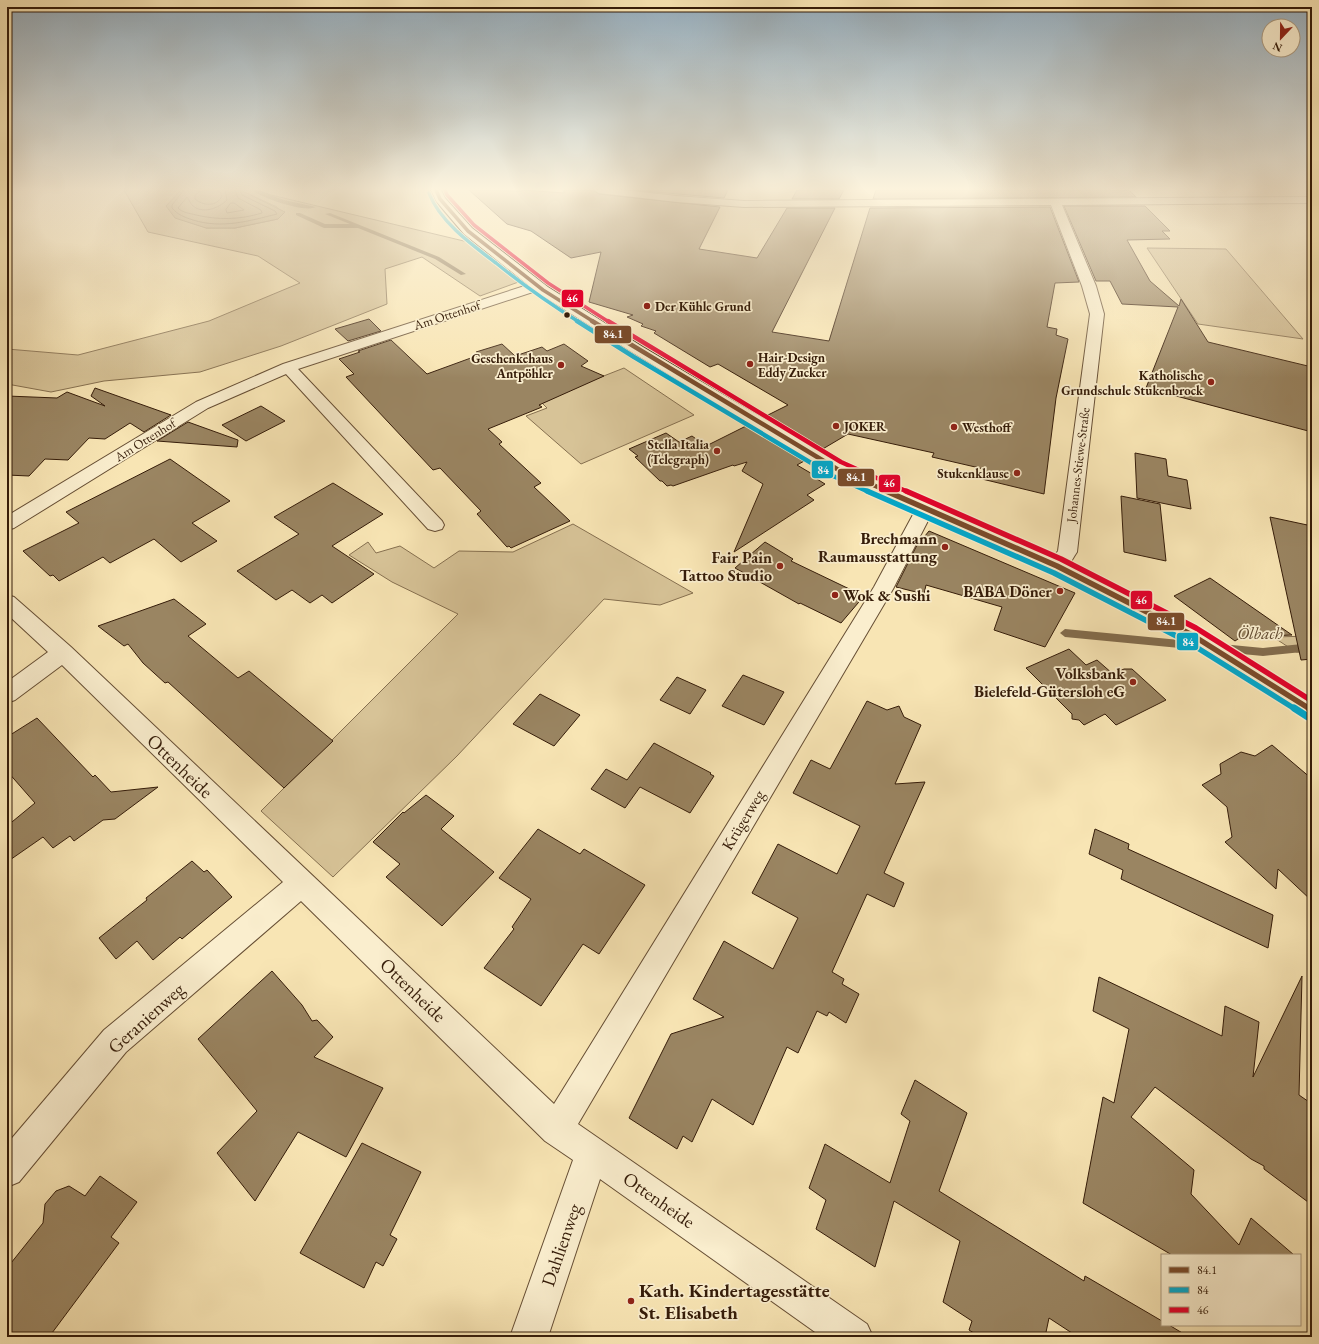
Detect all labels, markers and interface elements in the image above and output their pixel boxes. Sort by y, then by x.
north arrow [1261,18,1301,58]
text: N [1270,39,1284,55]
line badge: 46 [561,289,584,308]
text: 46 [566,291,578,305]
street label: Am Ottenhof [411,296,484,334]
place label: Der Kühle Grund [655,298,752,315]
marker: Der Kühle Grund [642,301,652,311]
unlabelled marker [562,310,572,320]
line badge: 84.1 [594,325,632,344]
text: 84.1 [603,327,623,341]
place label: Hair-Design Eddy Zucker [758,349,827,381]
place label: Geschenkehaus Antpöhler [471,350,554,382]
marker: Hair-Design Eddy Zucker [745,359,755,369]
marker: Geschenkehaus Antpöhler [556,360,566,370]
place label: Katholische Grundschule Stukenbrock [1061,367,1204,399]
marker: Katholische Grundschule Stukenbrock [1206,377,1216,387]
street label: Johannes-Stiewe-Straße [1062,406,1094,525]
street label: Am Ottenhof [110,414,180,466]
place label: JOKER [842,418,886,435]
place label: Westhoff [962,419,1014,436]
marker: JOKER [831,421,841,431]
marker: Westhoff [949,422,959,432]
place label: Stella Italia (Telegraph) [647,436,709,468]
marker: Stella Italia (Telegraph) [712,446,722,456]
line badge: 84 [811,460,834,479]
text: 84 [817,463,829,477]
place label: Stukenklause [937,465,1010,482]
line badge: 84.1 [837,468,875,487]
marker: Stukenklause [1012,468,1022,478]
text: 84.1 [846,470,866,484]
line badge: 46 [878,474,901,493]
text: 46 [883,476,895,490]
place label: Brechmann Raumausstattung [818,528,938,567]
marker: Brechmann Raumausstattung [940,542,950,552]
place label: Fair Pain Tattoo Studio [679,547,772,586]
marker: Fair Pain Tattoo Studio [775,561,785,571]
place label: BABA Döner [963,581,1052,602]
place label: Wok & Sushi [843,585,931,606]
marker: BABA Döner [1055,586,1065,596]
marker: Wok & Sushi [830,590,840,600]
line badge: 46 [1130,590,1153,610]
text: 46 [1135,593,1147,607]
line badge: 84.1 [1147,612,1185,631]
text: 84.1 [1156,614,1176,628]
water label: Ölbach [1237,622,1284,644]
line badge: 84 [1176,632,1199,651]
text: 84 [1182,635,1194,649]
place label: Volksbank Bielefeld-Gütersloh eG [974,663,1125,702]
marker: Volksbank Bielefeld-Gütersloh eG [1128,677,1138,687]
street label: Ottenheide [142,728,218,804]
street label: Krügerweg [717,785,770,854]
street label: Ottenheide [375,952,451,1028]
street label: Geranienweg [102,976,190,1059]
street label: Ottenheide [618,1166,700,1234]
street label: Dahlienweg [535,1200,587,1290]
legend [1161,1254,1301,1326]
text: 84.1 [1197,1262,1217,1278]
place label: Kath. Kindertagesstätte St. Elisabeth [639,1278,830,1325]
text: 84 [1197,1282,1209,1298]
marker: Kath. Kindertagesstätte St. Elisabeth [626,1296,636,1306]
text: 46 [1197,1302,1209,1318]

